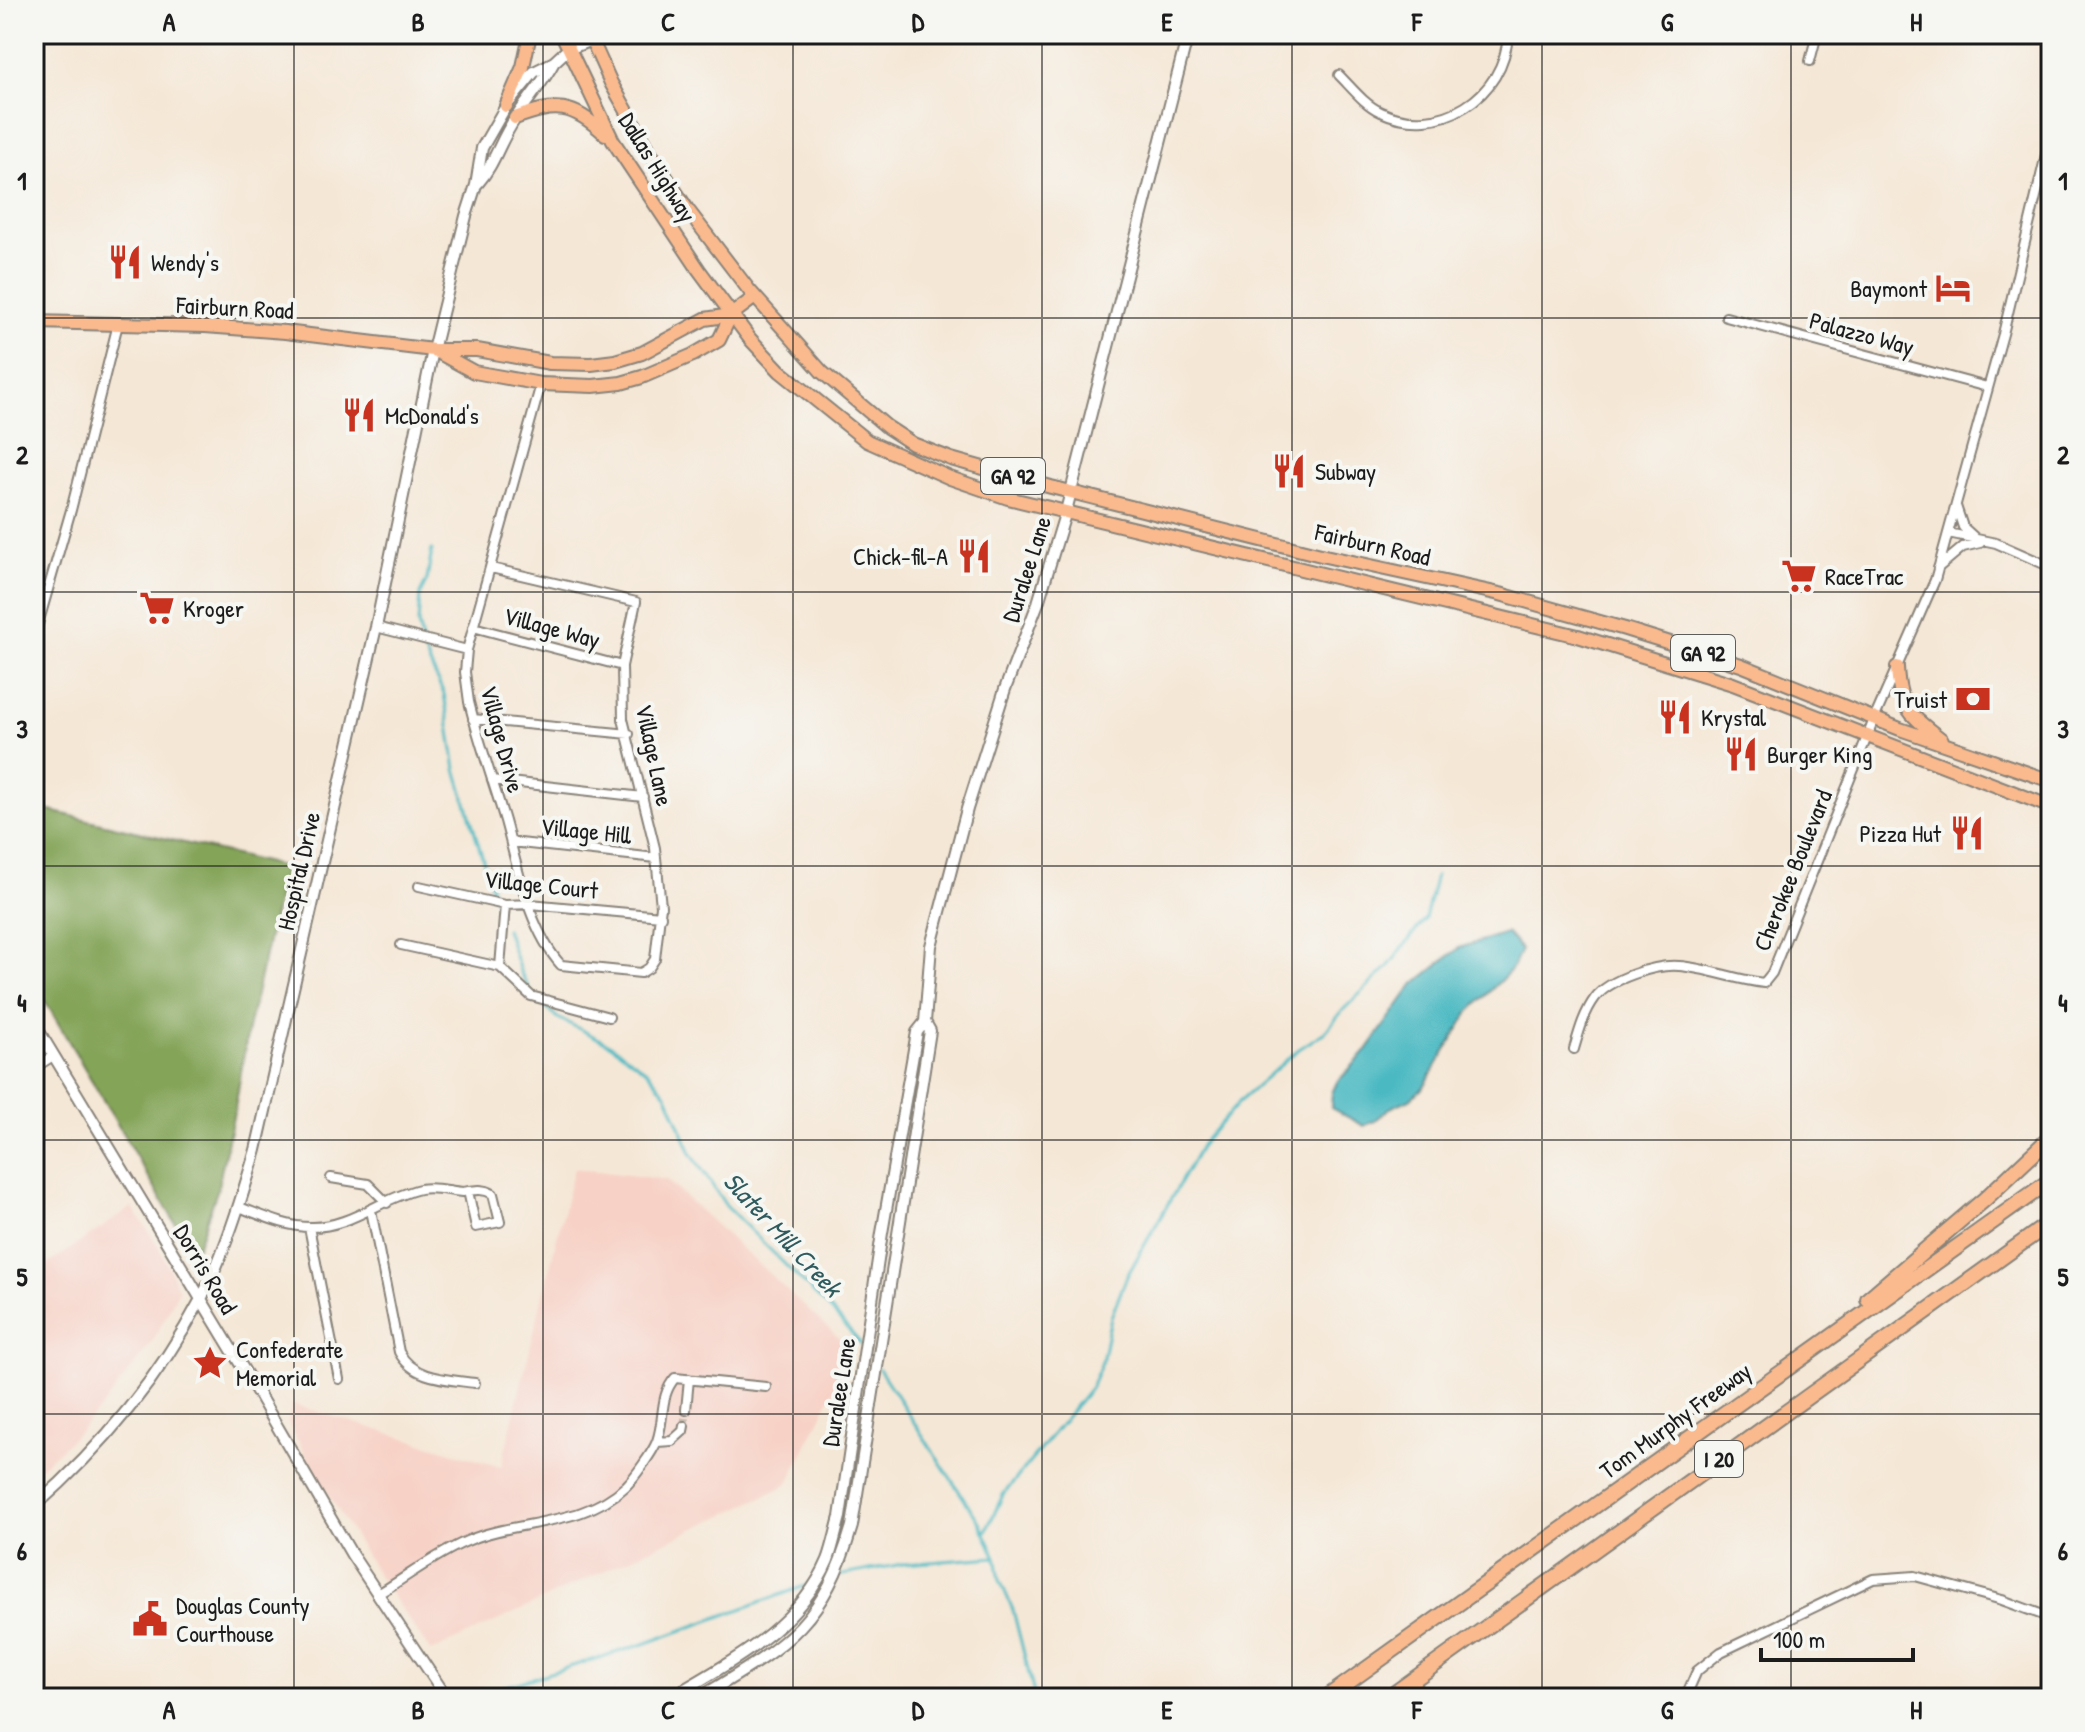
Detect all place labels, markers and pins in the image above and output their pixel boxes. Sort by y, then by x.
restaurant icon: Wendy's [106,243,144,281]
place label: Wendy's [151,246,219,278]
hotel icon: Baymont [1934,269,1972,307]
place label: Baymont [1850,272,1928,304]
restaurant icon: McDonald's [340,396,378,434]
place label: McDonald's [385,399,479,431]
restaurant icon: Subway [1270,452,1308,490]
place label: Subway [1315,455,1376,487]
restaurant icon: Chick-fil-A [955,537,993,575]
place label: Chick-fil-A [853,540,948,572]
supermarket icon: RaceTrac [1780,557,1818,595]
place label: RaceTrac [1825,560,1904,592]
supermarket icon: Kroger [138,589,176,627]
place label: Kroger [183,592,244,624]
bank icon: Truist [1954,680,1992,718]
place label: Truist [1894,683,1948,715]
restaurant icon: Krystal [1656,698,1694,736]
place label: Krystal [1701,701,1767,733]
restaurant icon: Burger King [1722,735,1760,773]
place label: Burger King [1767,738,1872,770]
restaurant icon: Pizza Hut [1948,814,1986,852]
place label: Pizza Hut [1860,817,1942,849]
place label: Confederate Memorial [236,1333,344,1393]
place icon: Confederate Memorial [191,1344,229,1382]
place label: Douglas County Courthouse [176,1589,310,1649]
public building icon: Douglas County Courthouse [131,1600,169,1638]

